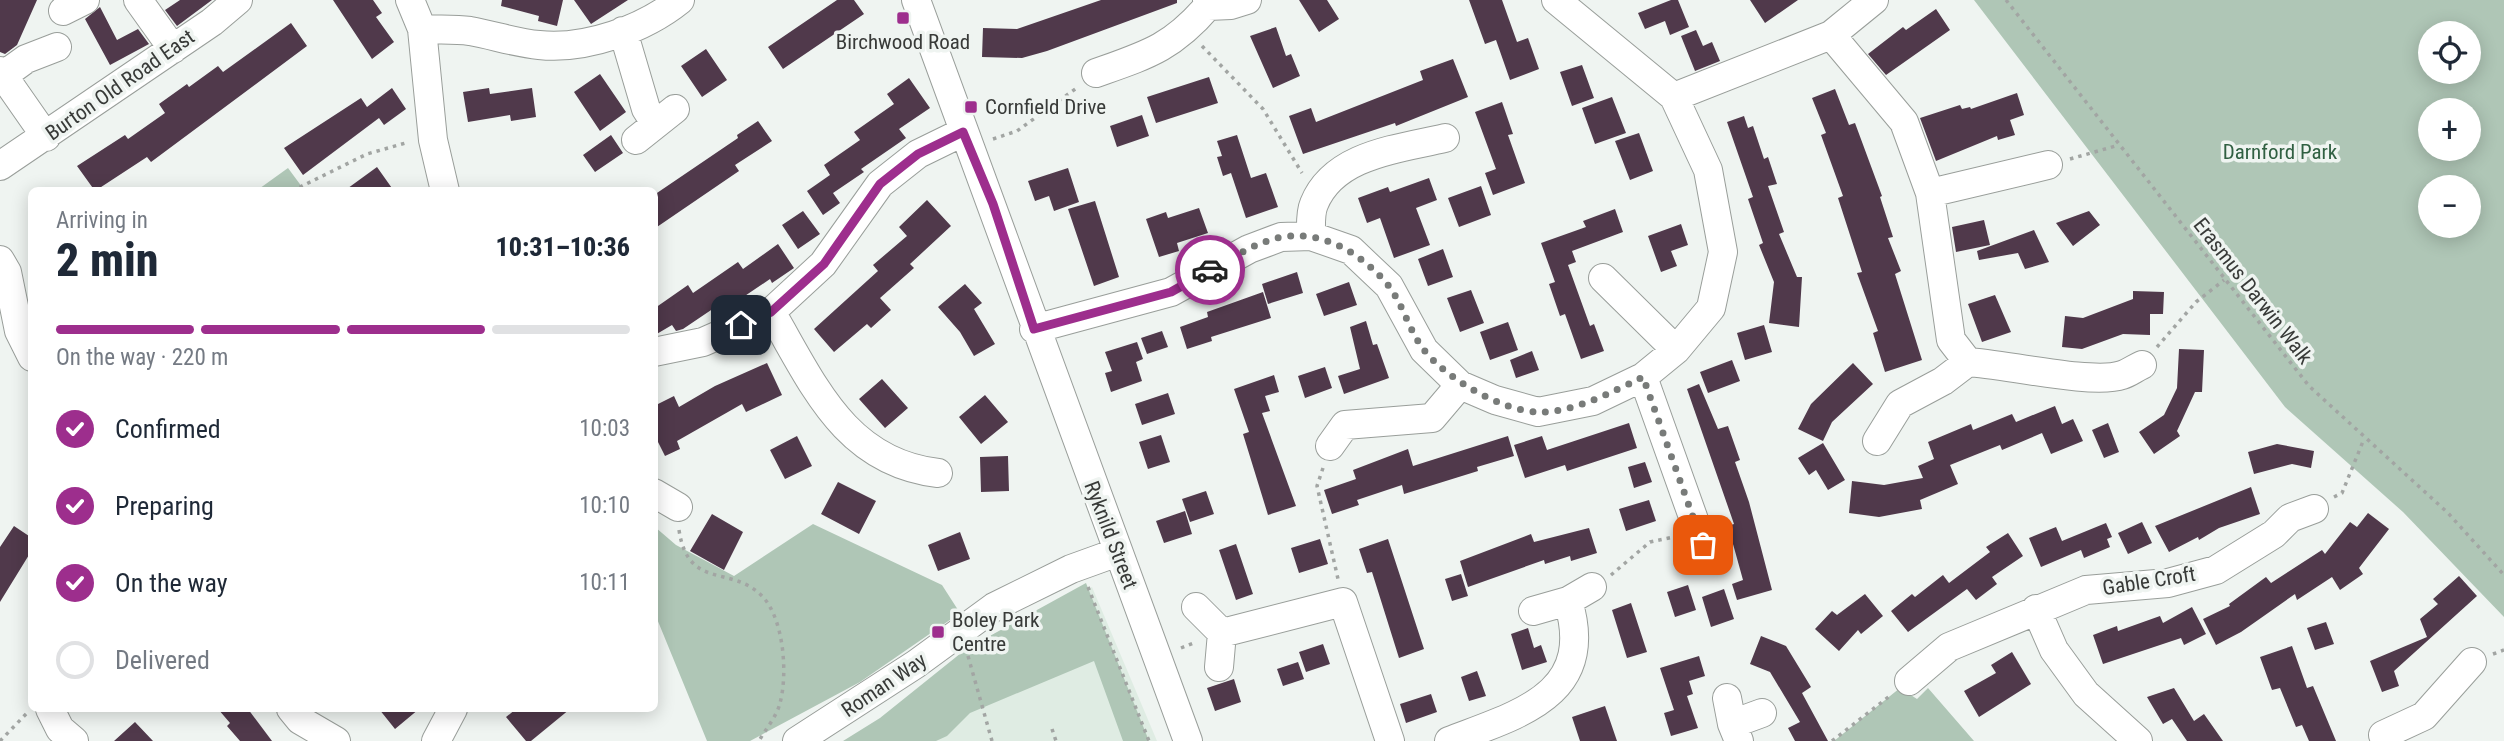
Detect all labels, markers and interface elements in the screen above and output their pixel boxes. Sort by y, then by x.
marker: Birchwood Road [895,10,911,26]
map controls [2418,21,2481,238]
button: locate [2418,21,2481,84]
street label: Burton Old Road East [41,25,199,145]
place label: Birchwood Road [836,30,970,54]
place label: Cornfield Drive [985,95,1106,119]
button: + [2418,98,2481,161]
marker: Cornfield Drive [963,99,979,115]
park label: Darnford Park [2223,140,2338,164]
button: − [2418,175,2481,238]
text: Arriving in [56,207,148,234]
street label: Erasmus Darwin Walk [2189,213,2318,369]
text: 10:31–10:36 [496,232,630,262]
text: 2 min [56,233,159,287]
courier [1175,235,1245,305]
icon: car [1191,251,1229,289]
pin [711,295,771,355]
icon: home [722,306,760,344]
text: On the way · 220 m [56,344,228,371]
icon: check [56,410,94,448]
text: Confirmed [115,414,221,444]
text: 10:03 [579,415,630,442]
street label: Ryknild Street [1079,478,1143,592]
icon: check [56,487,94,525]
text: Preparing [115,491,214,521]
text: 10:10 [579,492,630,519]
pin [1673,515,1733,575]
icon: bag [1684,526,1722,564]
street label: Gable Croft [2101,562,2197,600]
icon: check [56,564,94,602]
text: On the way [115,568,228,598]
text: 10:11 [579,569,630,596]
place label: Boley Park Centre [952,608,1040,656]
marker: Boley Park Centre [930,624,946,640]
text: Delivered [115,645,210,675]
street label: Roman Way [837,648,931,722]

